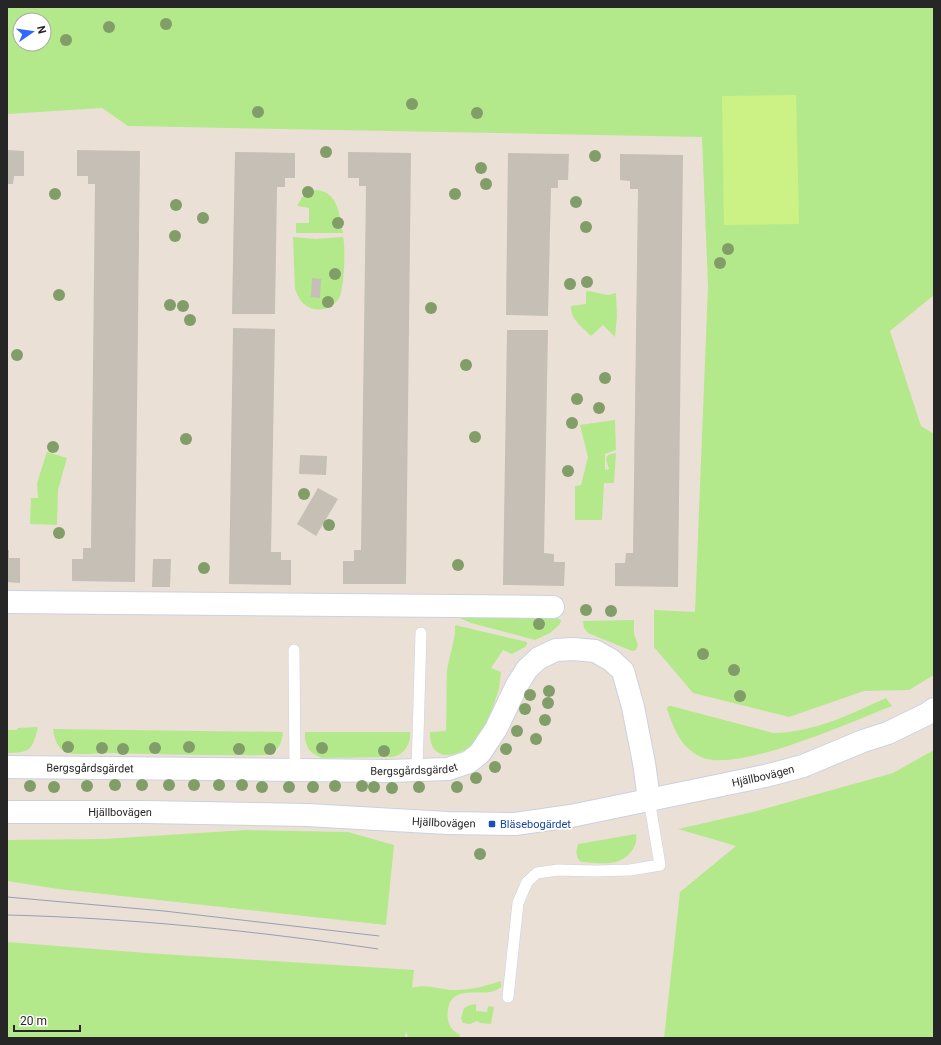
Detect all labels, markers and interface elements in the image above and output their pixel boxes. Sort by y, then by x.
north arrow [12,12,52,52]
text: N [34,25,49,35]
street label: Bergsgårdsgärdet [370,760,460,778]
street label: Bergsgårdsgärdet [46,761,134,775]
street label: Hjällbovägen [731,763,796,790]
street label: Hjällbovägen [88,806,152,819]
street label: Hjällbovägen [412,815,476,830]
place label: Bläsebogärdet [500,818,571,831]
marker: Bläsebogärdet [487,819,497,829]
scale bar [14,1007,80,1033]
text: 20 m [20,1014,47,1028]

